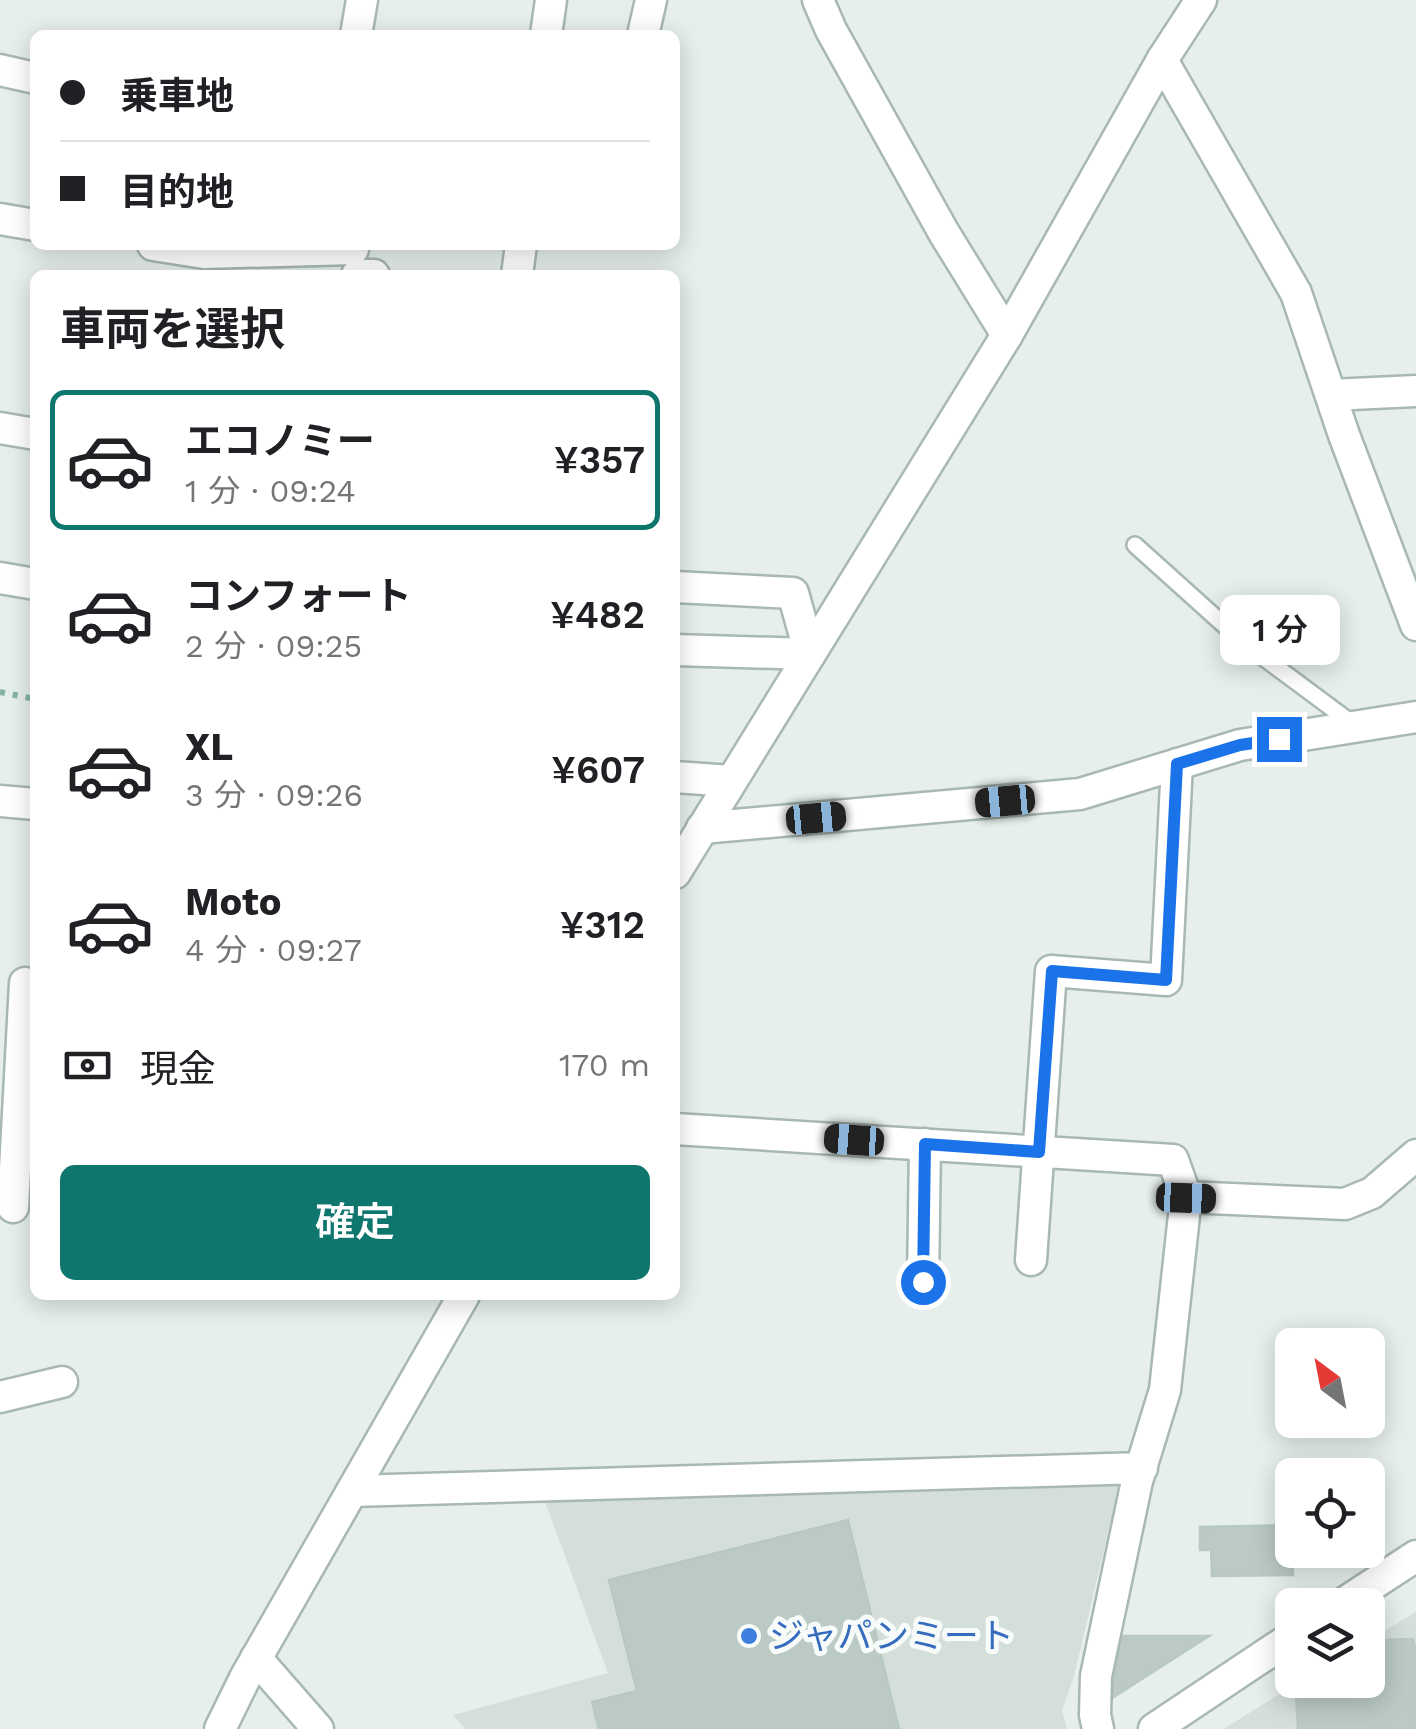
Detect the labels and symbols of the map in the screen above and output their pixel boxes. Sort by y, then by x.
callout: 1 分 [1219,594,1339,664]
route end [1257,717,1302,762]
car [974,783,1036,819]
car [785,800,847,836]
car [823,1123,885,1157]
car [1155,1182,1217,1214]
route start [901,1260,946,1305]
north arrow [1275,1328,1385,1438]
place label: ジャパンミート [769,1615,1014,1657]
marker: ジャパンミート [738,1625,760,1647]

